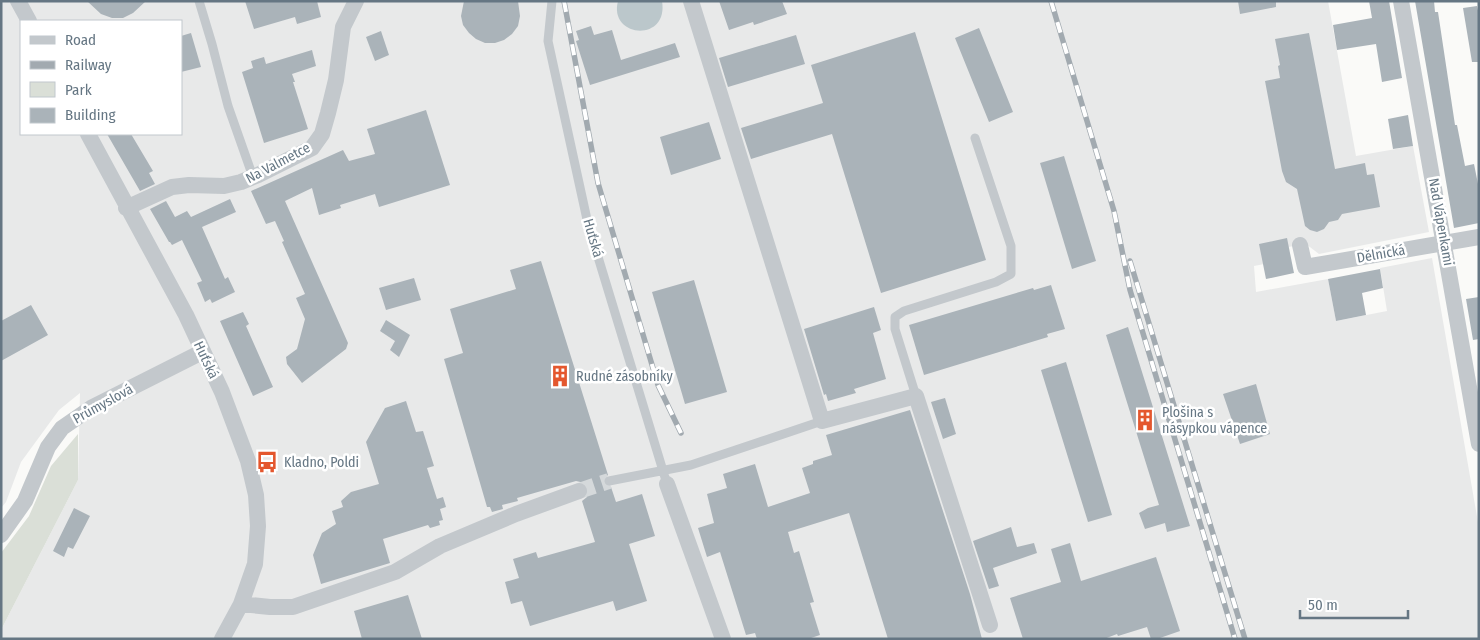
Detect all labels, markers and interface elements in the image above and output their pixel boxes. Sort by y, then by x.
legend [20,20,182,135]
text: Road [65,31,96,49]
text: Railway [65,56,112,74]
text: Park [65,81,92,99]
text: Building [65,106,116,124]
street label: Na Valmetce [243,139,313,187]
street label: Nad Vápenkami [1425,177,1457,267]
street label: Huťská [579,217,607,259]
street label: Dělnická [1355,241,1407,267]
street label: Huťská [190,338,222,382]
building icon: Rudné zásobníky [547,363,573,389]
place label: Rudné zásobníky [576,368,674,385]
street label: Průmyslová [70,381,136,427]
place label: Plošina s násypkou vápence [1162,404,1267,437]
building icon: Plošina s násypkou vápence [1132,407,1158,433]
bus stop icon: Kladno, Poldi [254,449,280,475]
place label: Kladno, Poldi [284,454,359,471]
scale bar [1300,588,1408,620]
text: 50 m [1308,596,1338,614]

